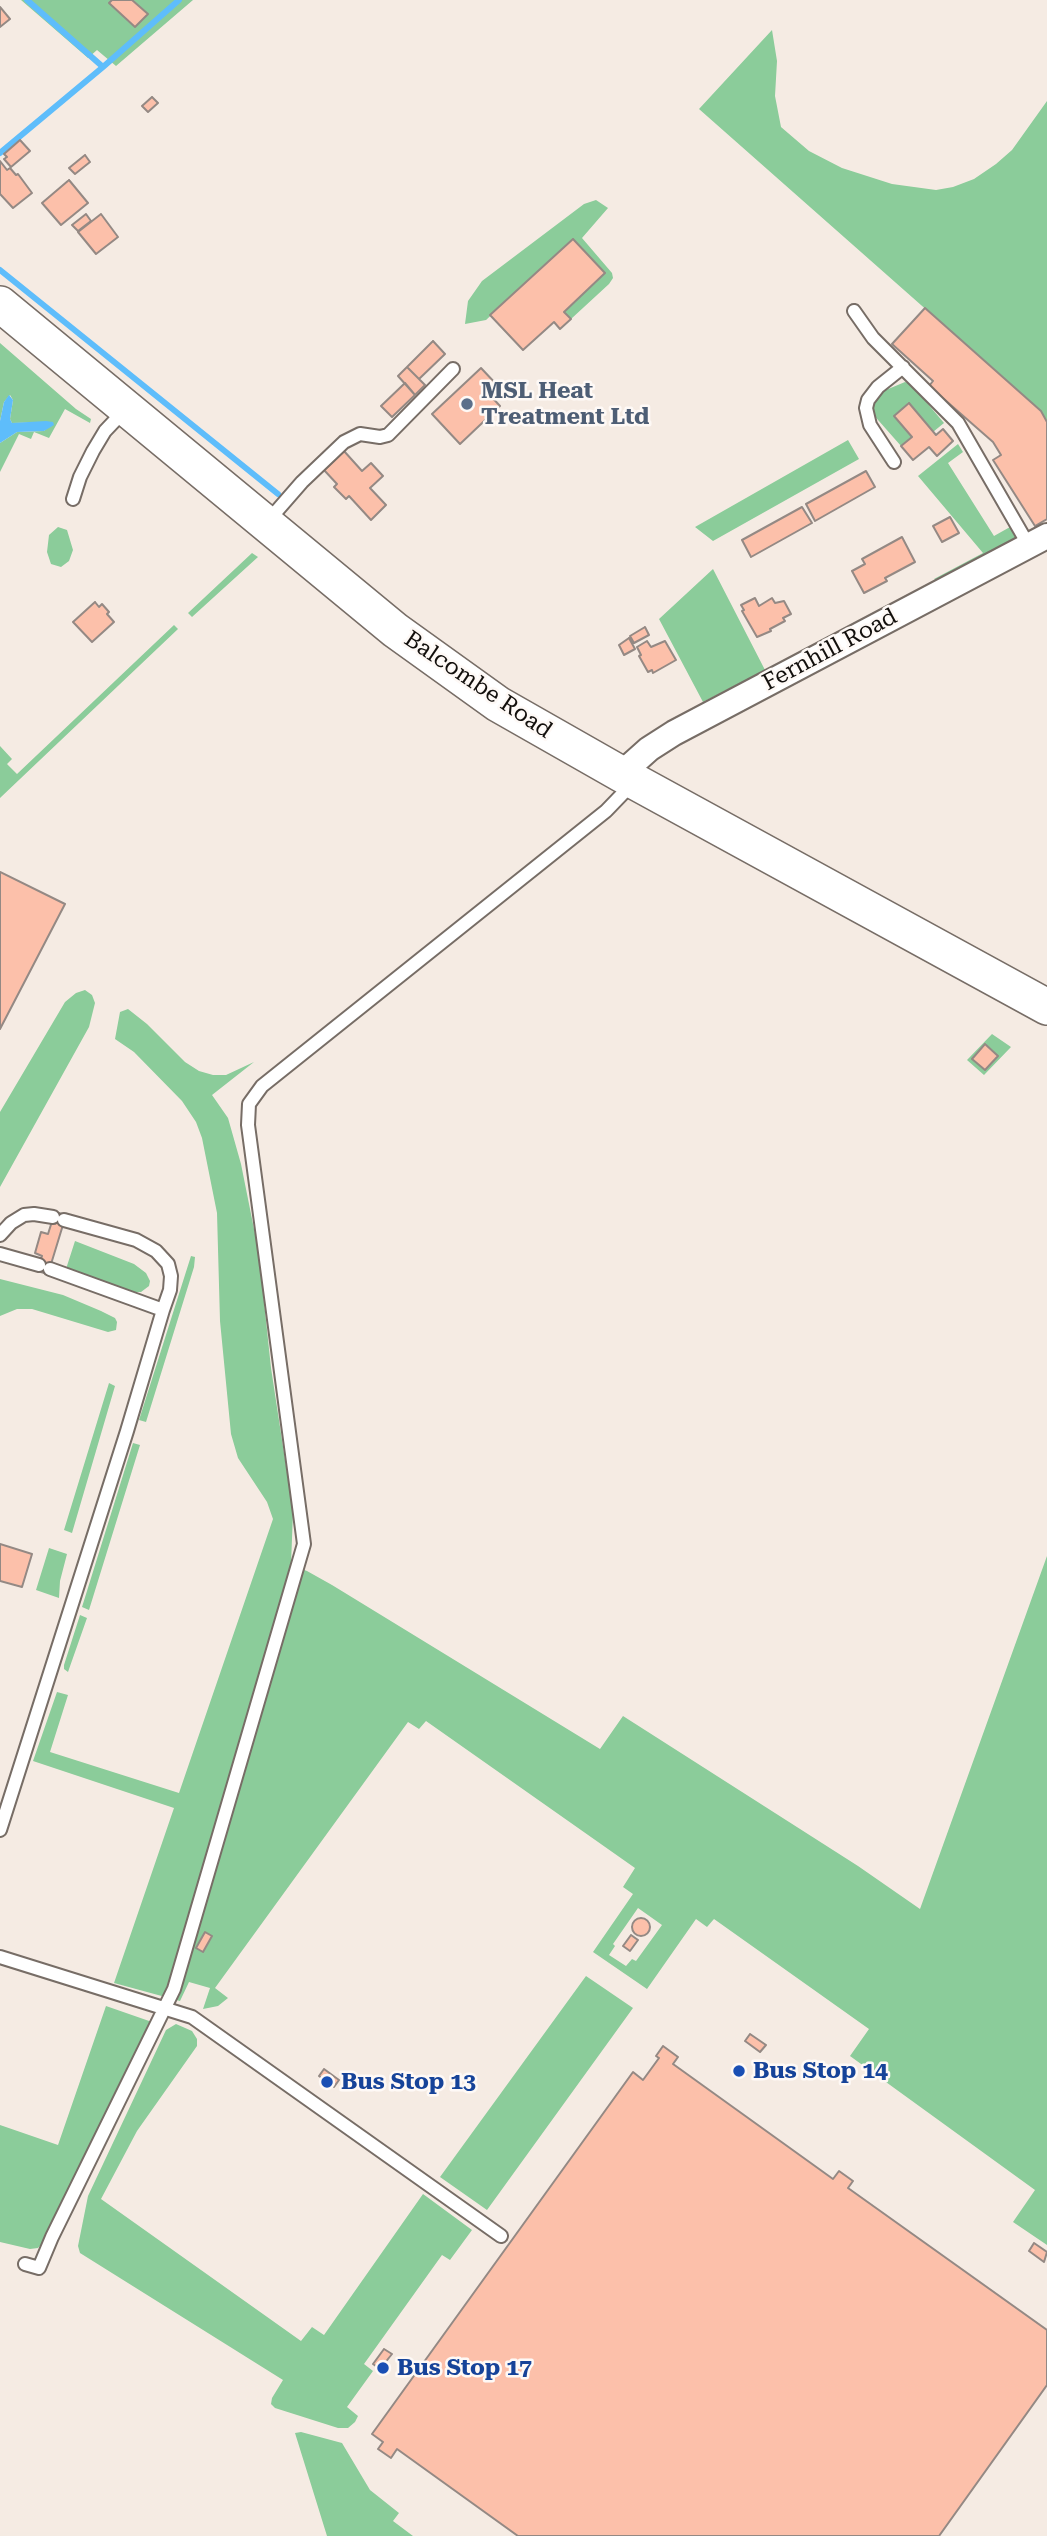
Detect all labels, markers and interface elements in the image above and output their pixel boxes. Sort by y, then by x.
place label: MSL Heat Treatment Ltd [481,377,649,431]
marker: MSL Heat Treatment Ltd [459,396,475,412]
street label: Fernhill Road [758,603,902,697]
street label: Balcombe Road [399,625,557,745]
place label: Bus Stop 14 [753,2057,888,2085]
marker: Bus Stop 14 [731,2063,747,2079]
place label: Bus Stop 13 [341,2068,476,2096]
marker: Bus Stop 13 [319,2074,335,2090]
place label: Bus Stop 17 [397,2354,532,2382]
marker: Bus Stop 17 [375,2360,391,2376]

